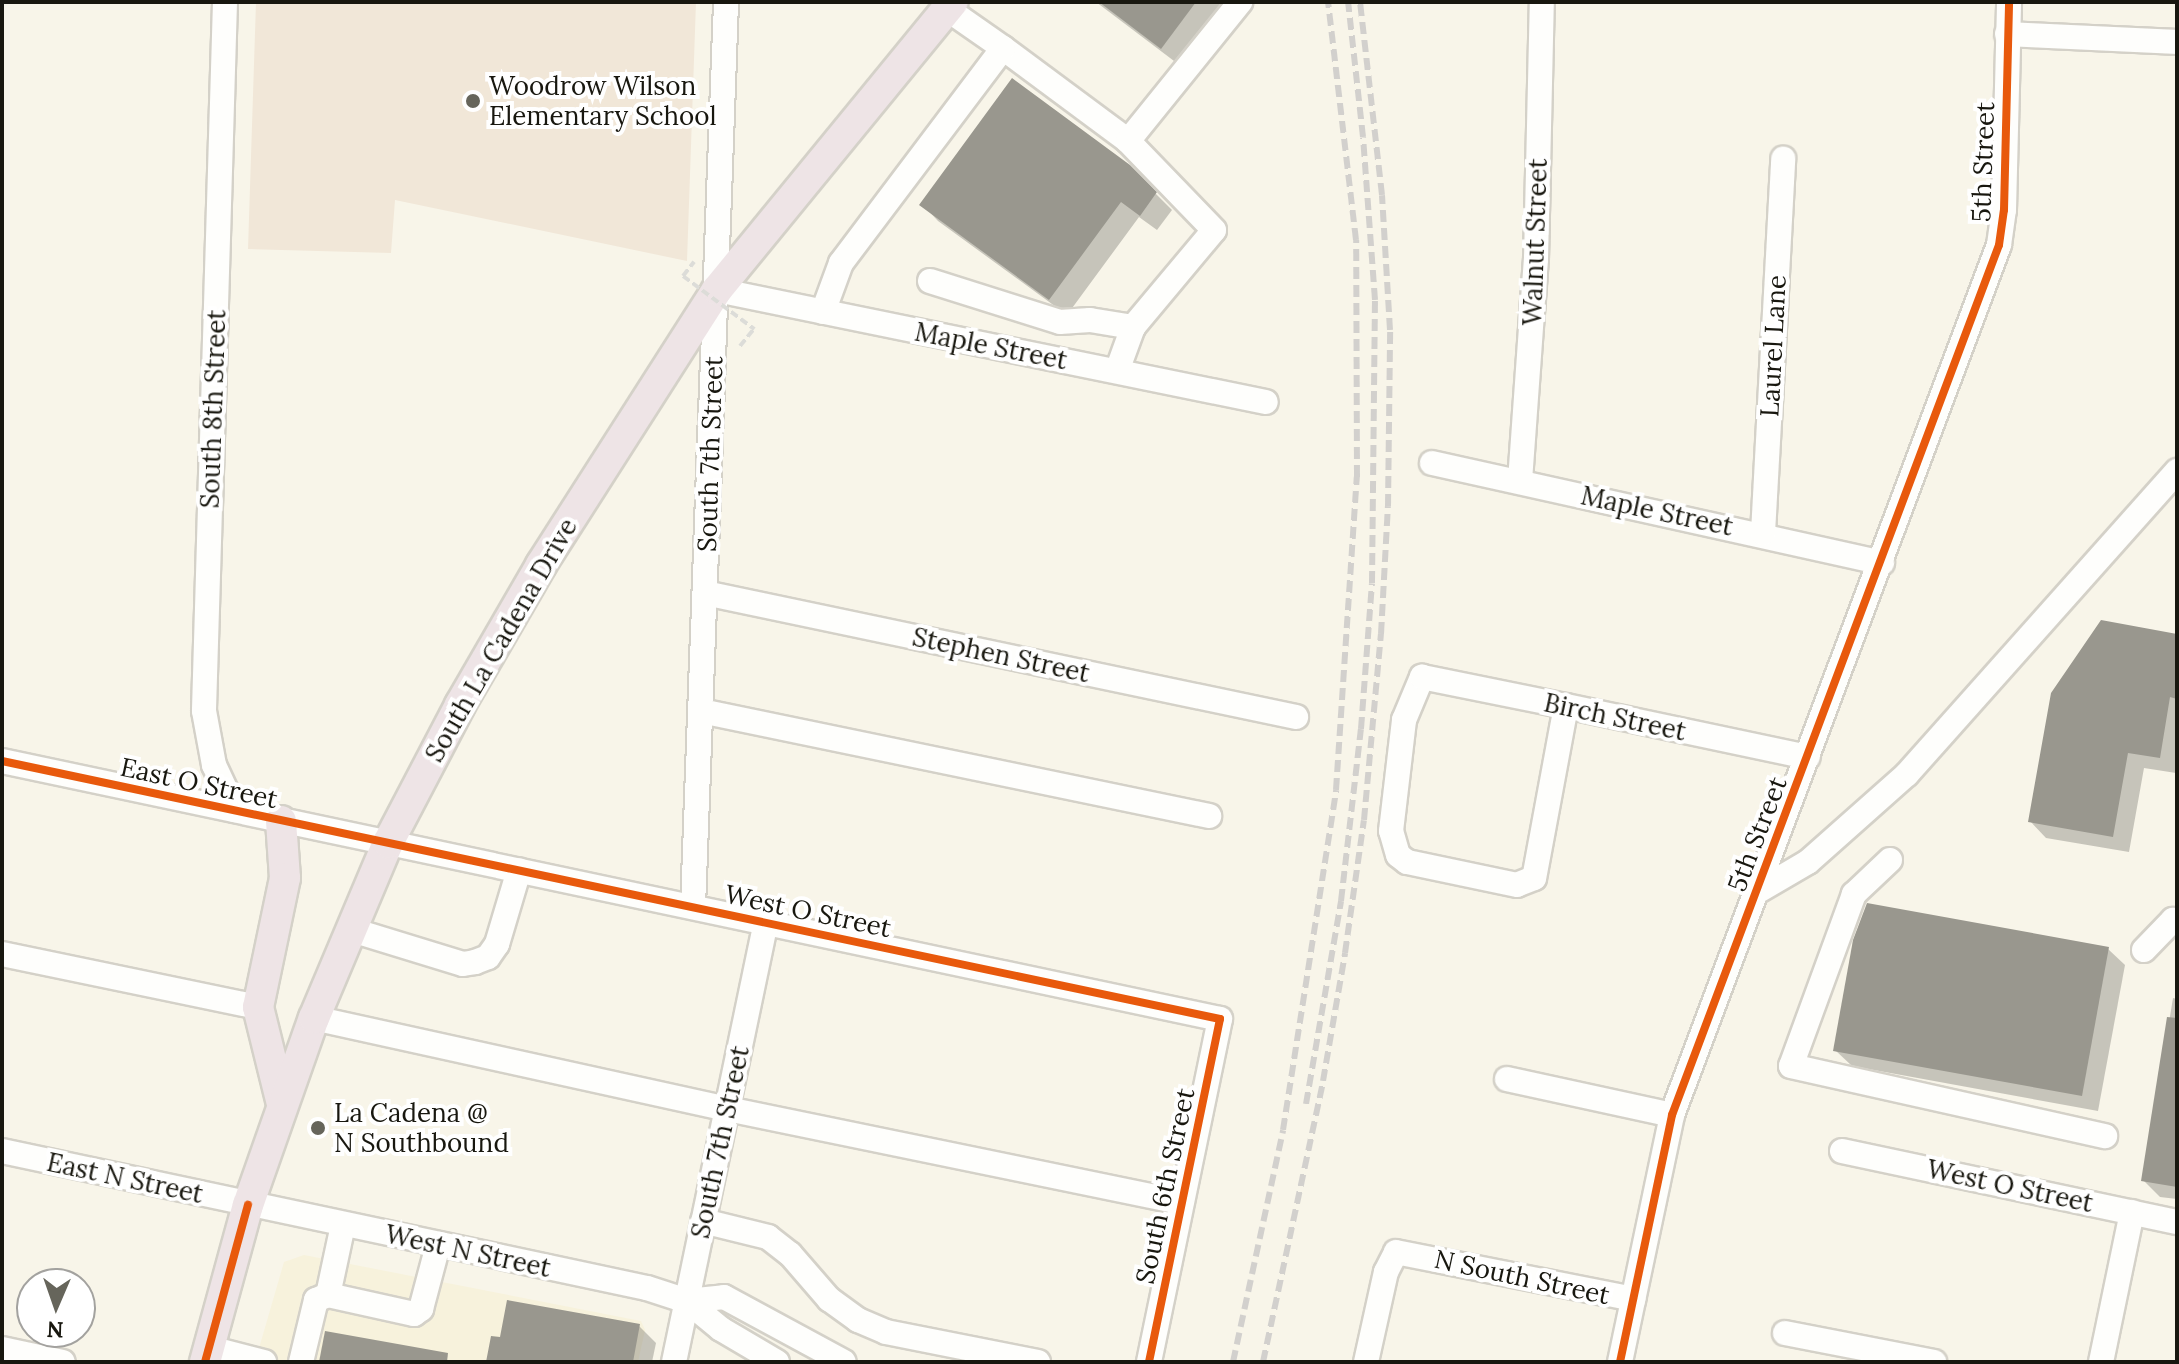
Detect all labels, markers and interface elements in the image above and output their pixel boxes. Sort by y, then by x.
place label: Woodrow Wilson Elementary School [489,70,717,132]
marker: Woodrow Wilson Elementary School [464,92,482,110]
street label: 5th Street [1965,101,2001,223]
street label: Walnut Street [1516,158,1554,326]
street label: Laurel Lane [1754,274,1792,418]
street label: South 8th Street [194,309,232,509]
street label: Maple Street [912,316,1070,376]
street label: South 7th Street [691,355,729,553]
street label: Maple Street [1578,480,1736,542]
street label: South La Cadena Drive [418,513,584,767]
street label: Stephen Street [910,621,1092,689]
street label: Birch Street [1541,687,1689,747]
street label: East O Street [118,751,280,815]
street label: 5th Street [1721,772,1793,896]
street label: West O Street [722,878,894,944]
street label: South 7th Street [684,1043,756,1241]
street label: South 6th Street [1129,1085,1201,1287]
place label: La Cadena @ N Southbound [334,1097,509,1158]
marker: La Cadena @ N Southbound [309,1119,327,1137]
street label: East N Street [44,1146,206,1210]
street label: West O Street [1924,1153,2096,1219]
street label: West N Street [382,1218,554,1284]
street label: N South Street [1432,1243,1612,1311]
north arrow [16,1268,96,1348]
text: N [46,1316,64,1344]

